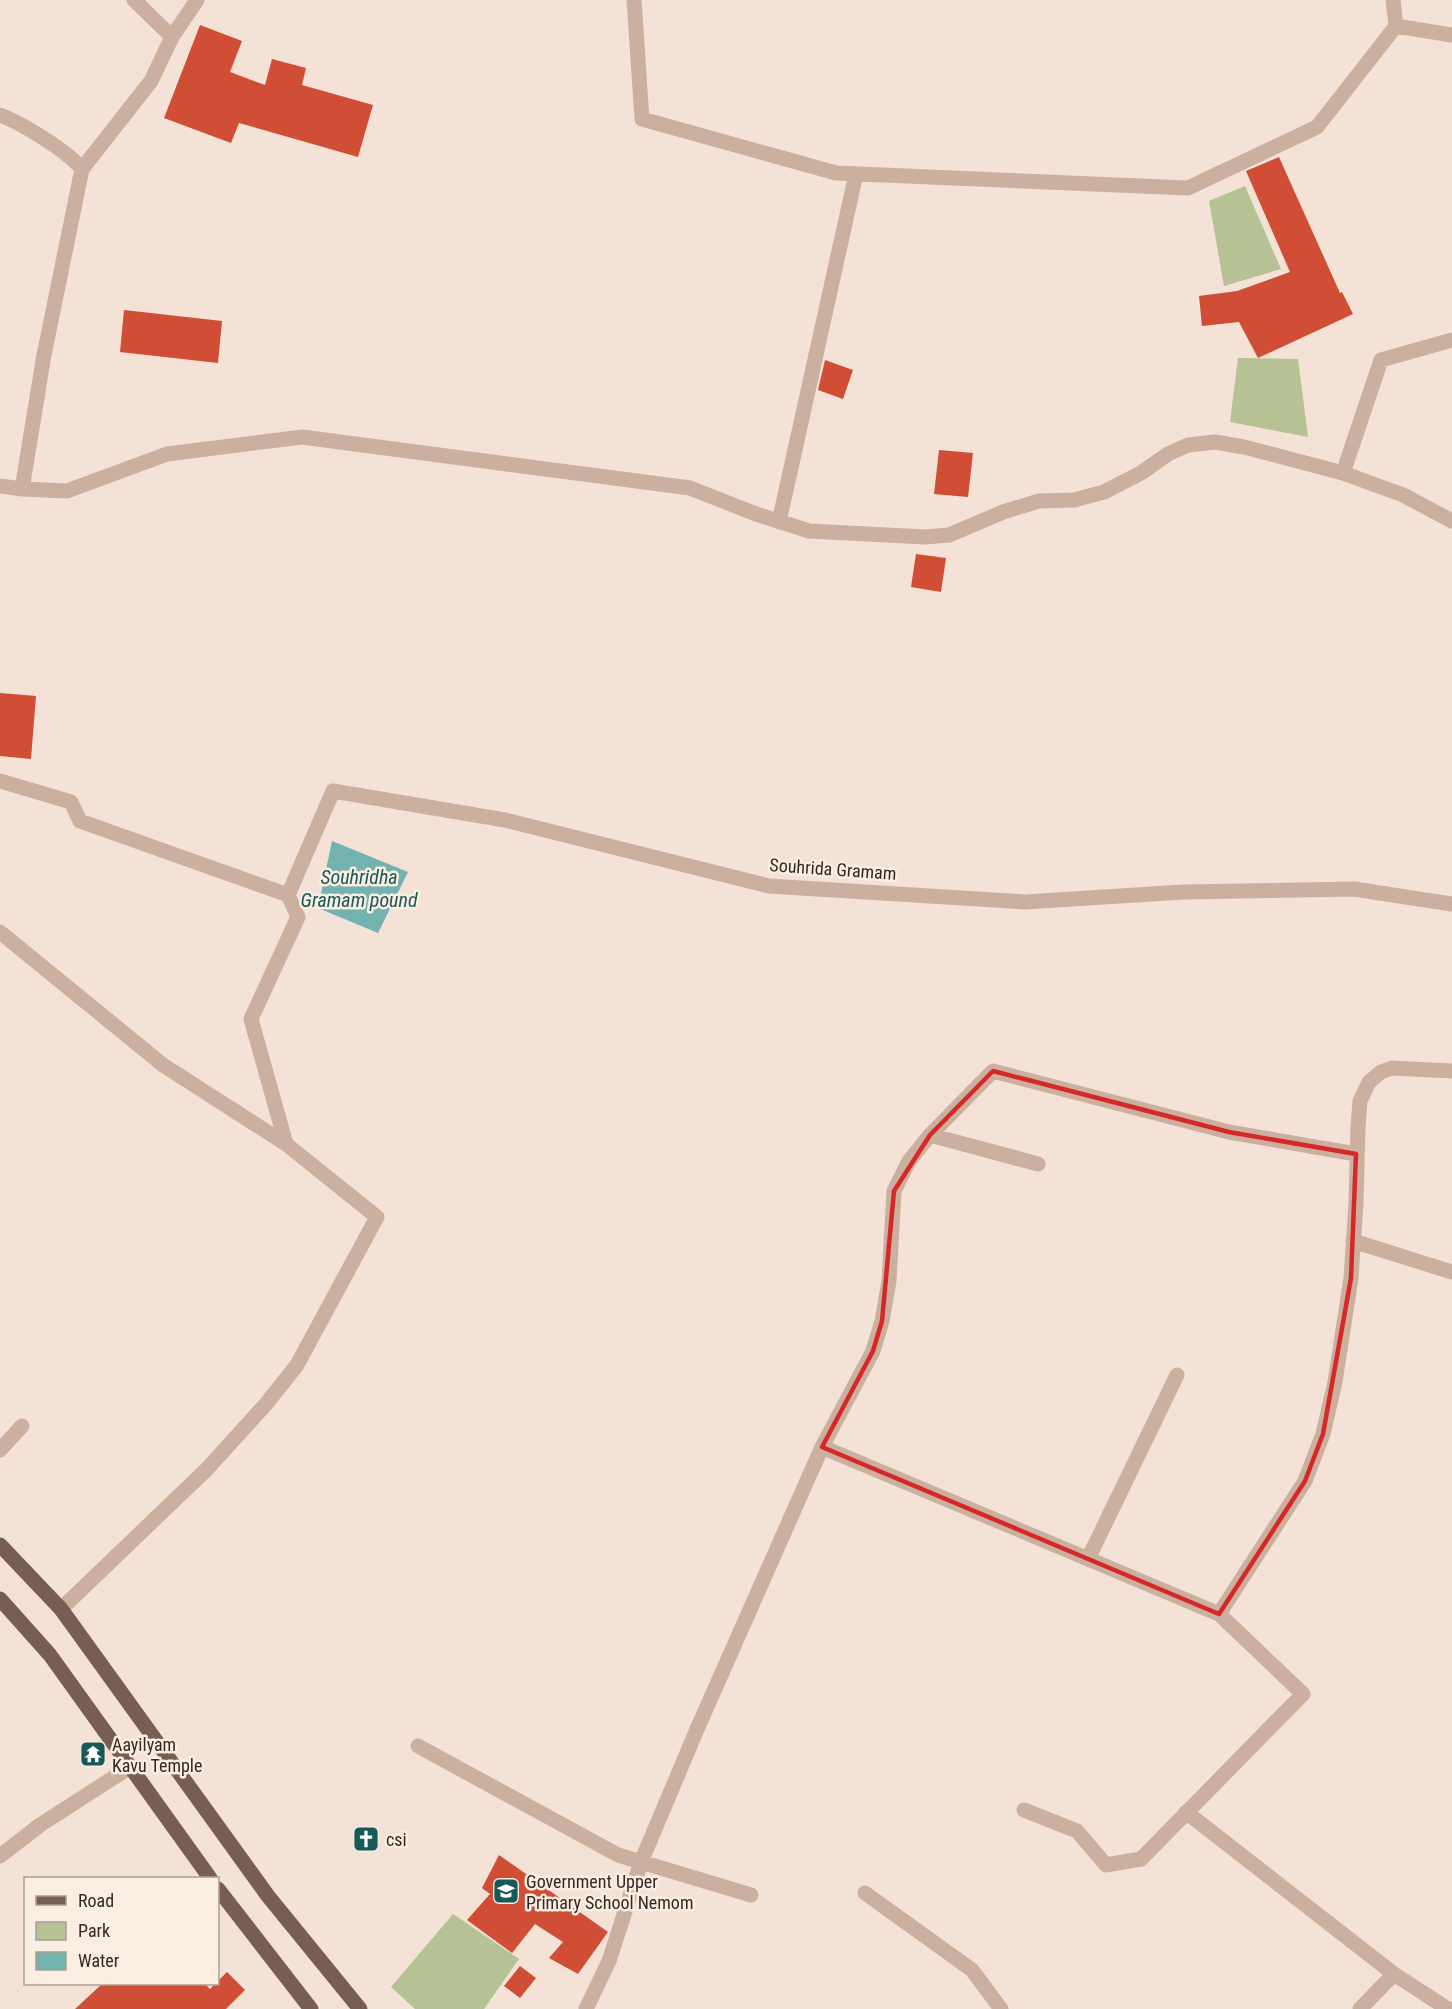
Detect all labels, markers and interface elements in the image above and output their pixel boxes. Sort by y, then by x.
street label: Souhrida Gramam [769,854,897,884]
water label: Souhridha Gramam pound [300,865,418,912]
place label: Aayilyam Kavu Temple [112,1734,202,1776]
temple icon: Aayilyam Kavu Temple [78,1739,108,1769]
church icon: csi [351,1824,381,1854]
place label: csi [386,1829,407,1850]
place label: Government Upper Primary School Nemom [526,1871,693,1913]
school or university icon: Government Upper Primary School Nemom [491,1876,521,1906]
legend [24,1877,219,1985]
text: Road [78,1890,114,1911]
text: Park [78,1920,110,1941]
text: Water [78,1950,120,1971]

